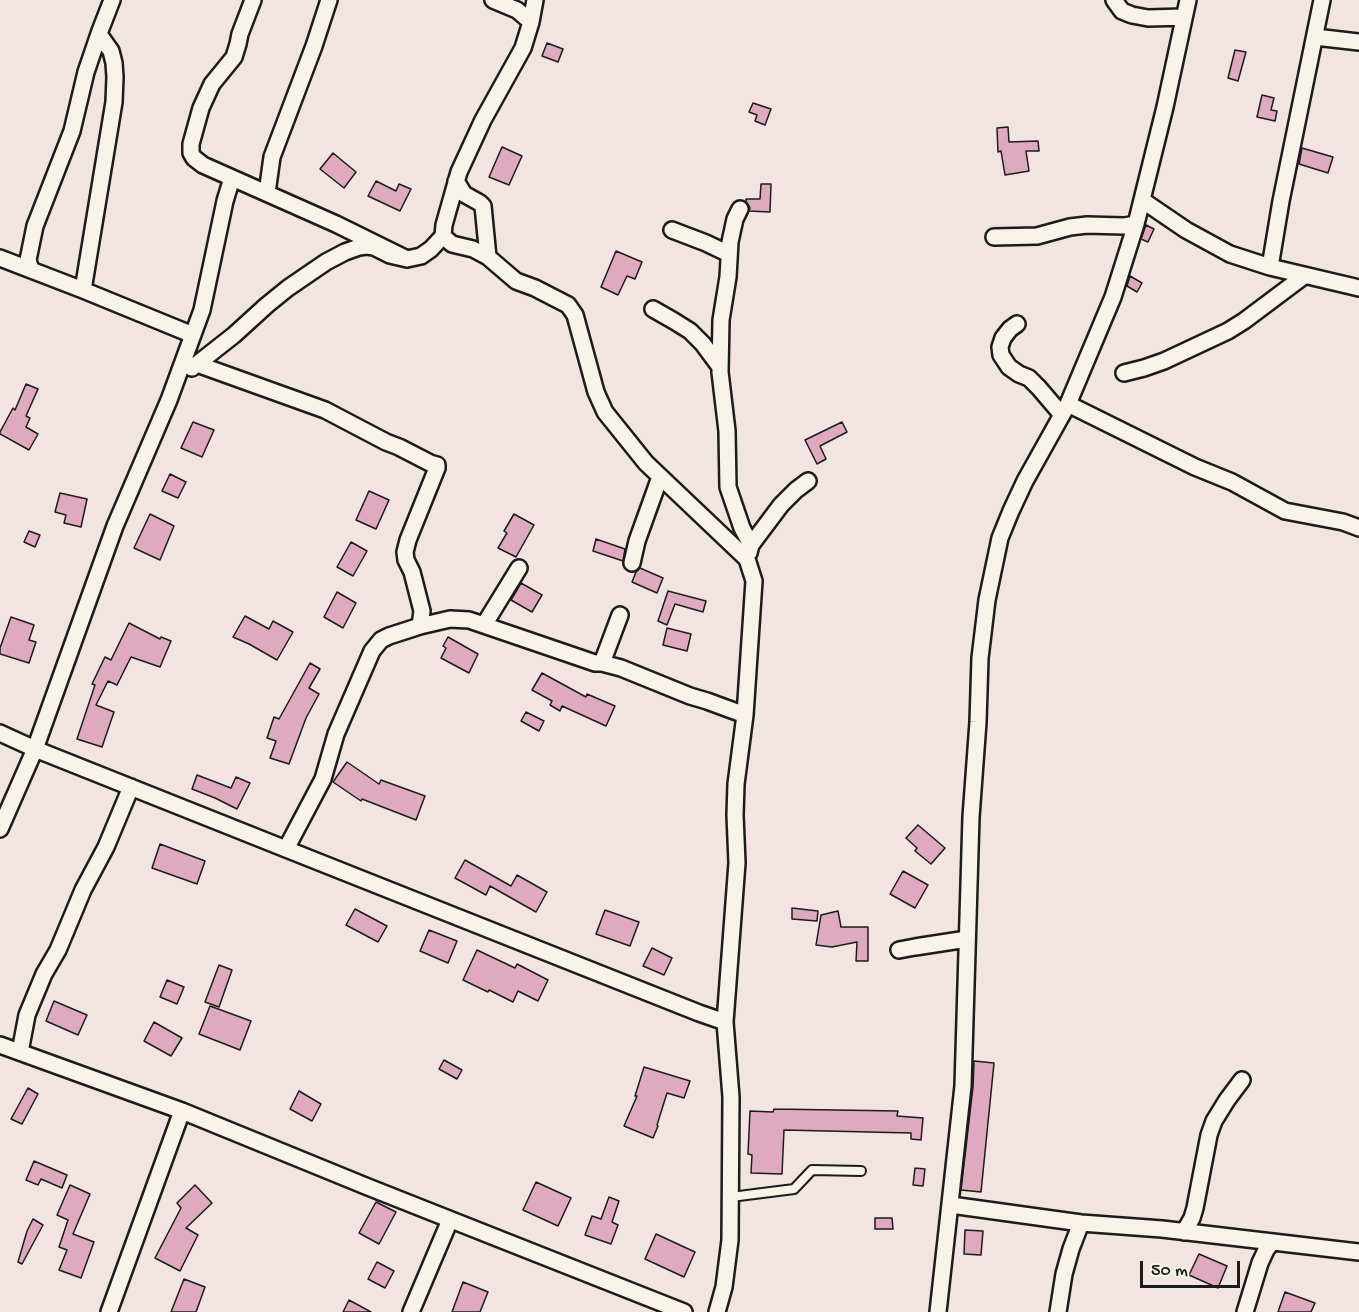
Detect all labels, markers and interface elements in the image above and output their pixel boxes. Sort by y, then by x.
scale bar [1143,1249,1244,1287]
text: 50 m [1151,1261,1188,1282]

